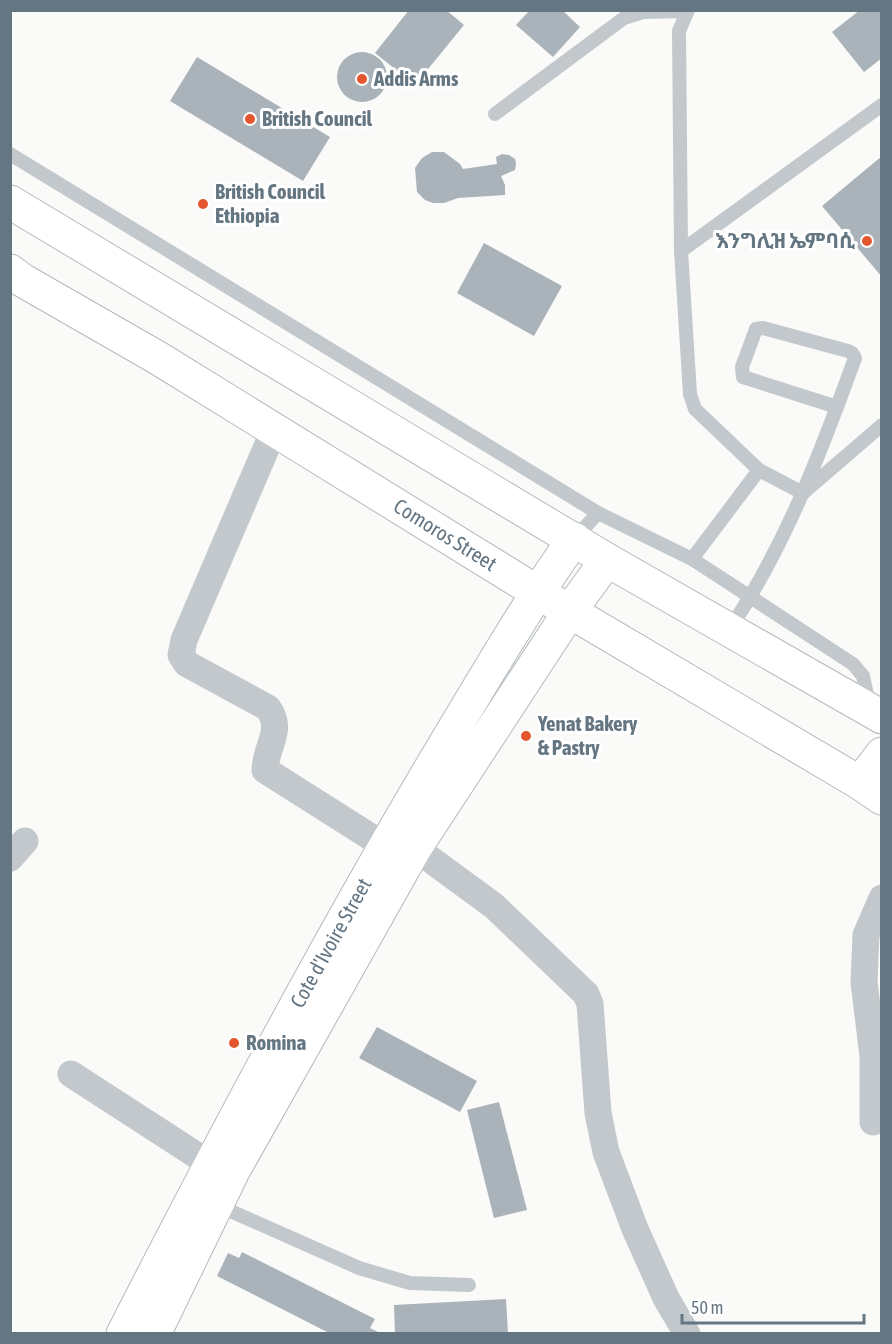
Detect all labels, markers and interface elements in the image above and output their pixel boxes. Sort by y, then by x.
place label: Addis Arms [373,66,459,90]
marker: Addis Arms [355,72,369,86]
place label: British Council [262,106,373,130]
marker: British Council [243,112,257,126]
place label: British Council Ethiopia [215,179,326,227]
marker: British Council Ethiopia [196,197,210,211]
place label: እንግሊዝ ኤምባሲ [715,228,855,252]
marker: እንግሊዝ ኤምባሲ [860,234,874,248]
street label: Comoros Street [390,493,501,575]
place label: Yenat Bakery & Pastry [537,711,638,759]
marker: Yenat Bakery & Pastry [519,729,533,743]
street label: Cote d'Ivoire Street [285,874,376,1011]
place label: Romina [246,1030,307,1054]
marker: Romina [227,1036,241,1050]
scale bar [682,1287,864,1325]
text: 50 m [691,1297,723,1318]

